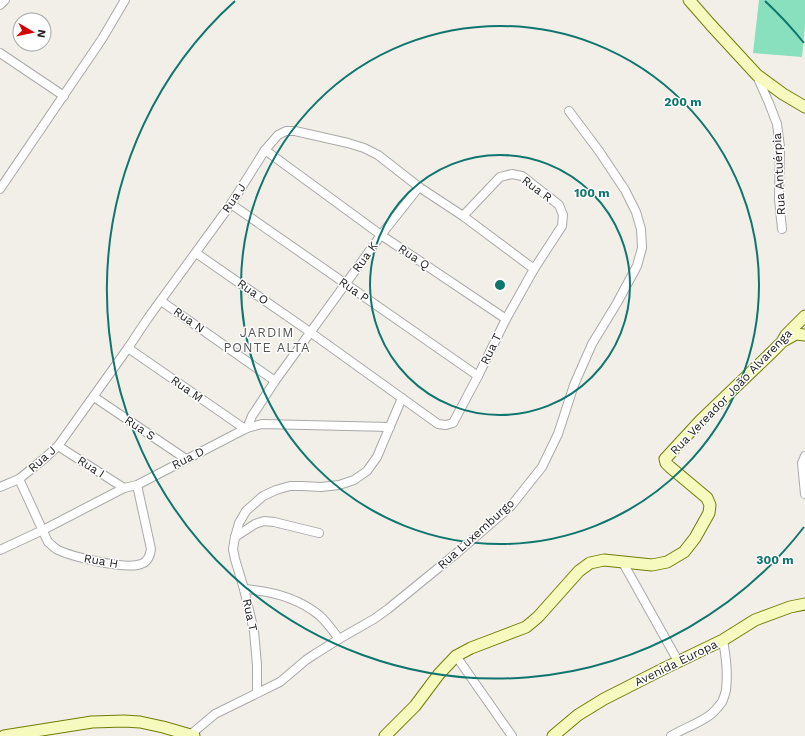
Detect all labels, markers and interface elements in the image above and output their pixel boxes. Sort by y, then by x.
north arrow [12,12,52,52]
text: N [34,28,48,39]
text: 200 m [664,95,702,109]
street label: Rua Antuérpia [770,132,788,216]
street label: Rua R [519,173,555,205]
street label: Rua J [219,181,249,215]
text: 100 m [574,186,610,200]
street label: Rua K [349,239,381,275]
street label: Rua Q [396,241,432,273]
street label: Rua P [336,275,372,305]
street label: Rua O [235,276,271,308]
centre of rings [493,278,507,292]
street label: Rua N [171,304,207,336]
district label: JARDIM PONTE ALTA [223,325,311,355]
street label: Rua Vereador João Alvarenga [667,326,795,458]
street label: Rua T [478,331,504,367]
street label: Rua M [168,373,206,405]
street label: Rua S [122,413,158,443]
street label: Rua J [25,443,59,475]
street label: Rua D [169,444,207,472]
street label: Rua I [75,453,107,481]
street label: Rua Luxemburgo [435,496,517,572]
street label: Rua H [83,551,119,571]
text: 300 m [756,553,794,567]
street label: Rua T [240,598,260,632]
street label: Avenida Europa [632,637,720,689]

